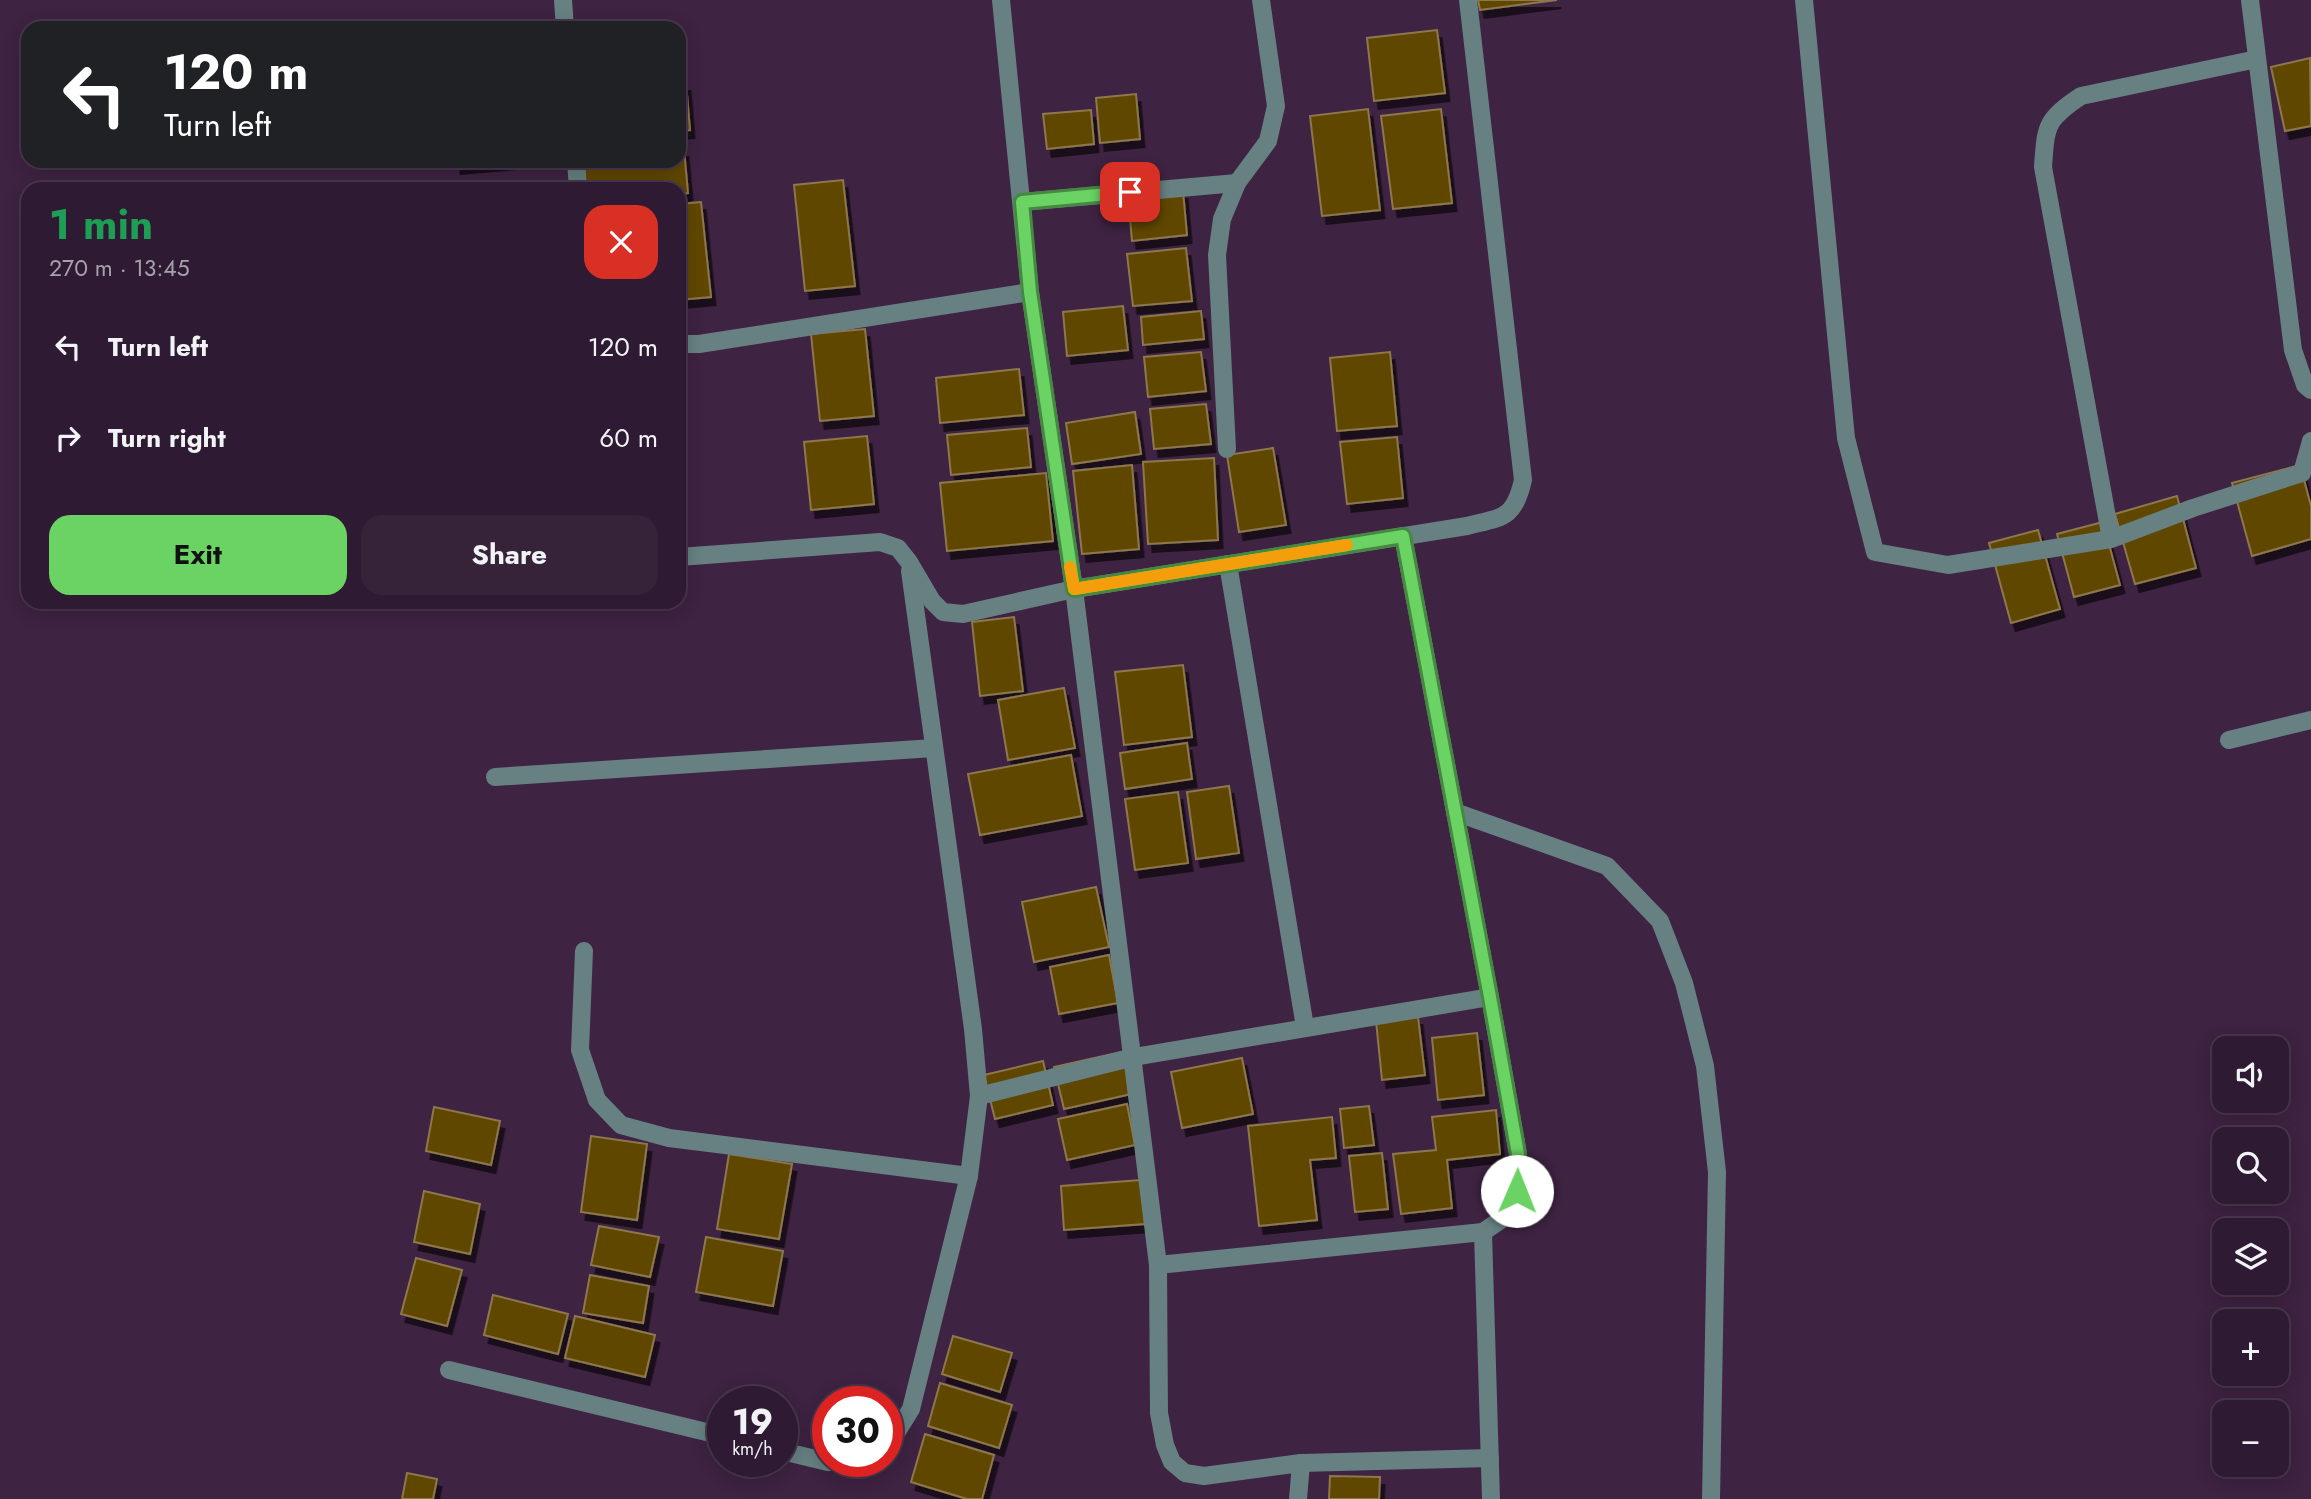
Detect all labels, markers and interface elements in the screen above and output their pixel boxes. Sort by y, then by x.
text: 120 m [164,37,308,107]
icon: left [49,49,140,140]
text: Turn left [164,102,271,148]
pin [1100,162,1160,222]
icon: arrive [1111,173,1149,211]
text: 1 min [49,194,153,255]
button: close [584,205,658,279]
text: 270 m · 13:45 [49,251,190,285]
icon: left [49,328,87,366]
text: Turn left [108,328,208,366]
text: 120 m [588,328,658,366]
icon: right [49,419,87,457]
text: Turn right [108,419,226,457]
text: 60 m [599,419,658,457]
button: Exit [49,515,347,595]
button: Share [361,515,658,595]
map controls [2212,1036,2289,1477]
button: sound [2212,1036,2289,1113]
button: search [2212,1127,2289,1204]
position arrow [1480,1154,1554,1228]
button: layers [2212,1218,2289,1295]
button: + [2212,1309,2289,1386]
speed limit sign: 30 [812,1386,903,1477]
text: 19 [732,1397,773,1447]
button: − [2212,1400,2289,1477]
text: km/h [732,1436,773,1462]

